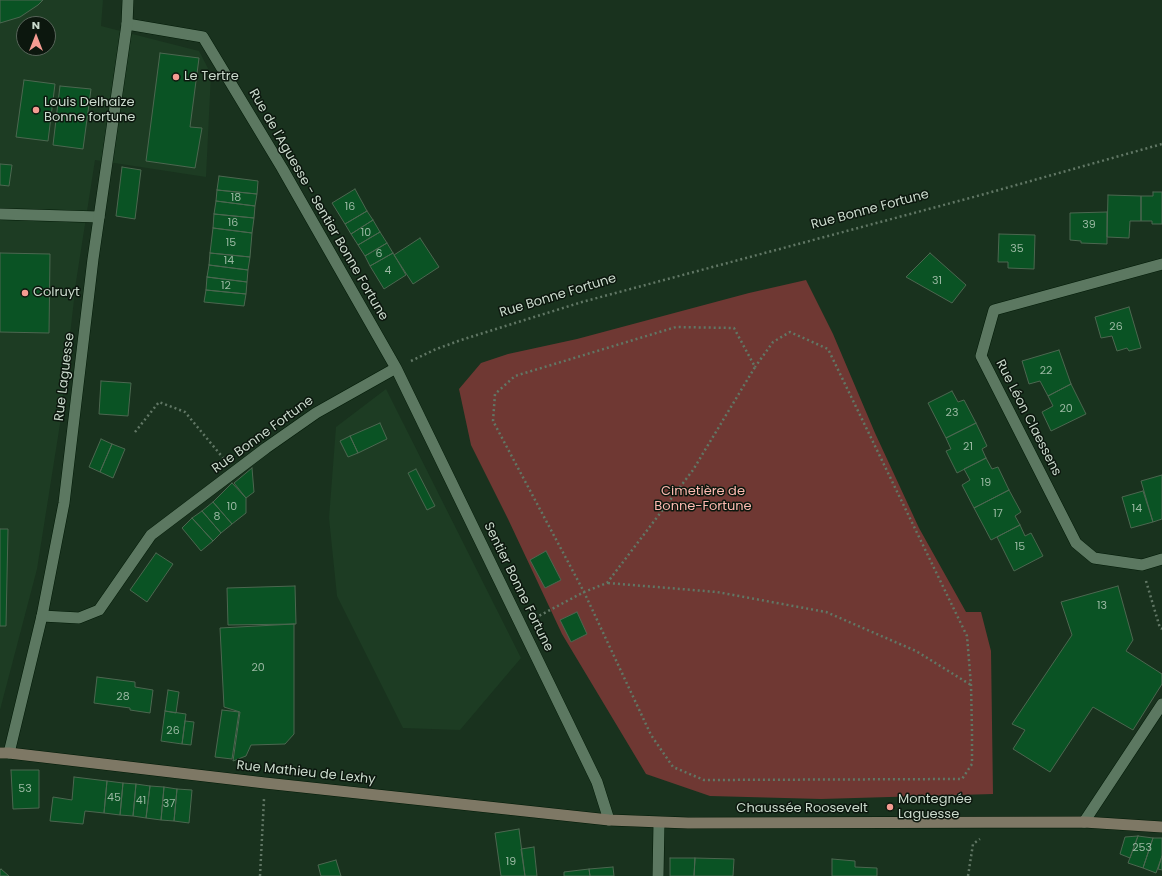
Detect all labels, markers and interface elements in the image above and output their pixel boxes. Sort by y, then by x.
north arrow [16,16,56,56]
text: N [32,17,40,33]
place label: Le Tertre [184,69,239,85]
marker: Le Tertre [171,72,181,82]
street label: Rue de l'Aguesse - Sentier Bonne Fortune [245,86,391,324]
place label: Louis Delhaize Bonne fortune [44,95,135,126]
marker: Louis Delhaize Bonne fortune [31,105,41,115]
street label: Rue Bonne Fortune [809,187,931,233]
house number: 18 [231,191,241,205]
house number: 16 [345,200,355,214]
house number: 16 [228,216,238,230]
house number: 39 [1082,218,1096,232]
house number: 10 [361,226,371,240]
house number: 15 [226,236,236,250]
house number: 35 [1010,242,1024,256]
house number: 6 [376,247,382,261]
house number: 14 [224,254,234,268]
house number: 4 [385,264,391,278]
street label: Rue Bonne Fortune [498,271,618,321]
house number: 31 [932,274,942,288]
house number: 12 [221,279,231,293]
place label: Colruyt [33,285,80,301]
marker: Colruyt [20,288,30,298]
house number: 26 [1109,320,1123,334]
street label: Rue Laguesse [52,332,78,422]
street label: Rue Léon Claessens [992,357,1064,479]
house number: 22 [1040,364,1052,378]
street label: Rue Bonne Fortune [209,393,317,477]
house number: 20 [1059,402,1073,416]
house number: 23 [946,406,958,420]
house number: 21 [963,440,973,454]
house number: 19 [981,476,991,490]
park label: Cimetière de Bonne-Fortune [654,484,752,515]
house number: 10 [227,500,237,514]
house number: 14 [1132,502,1142,516]
house number: 17 [993,507,1003,521]
house number: 8 [214,510,220,524]
street label: Sentier Bonne Fortune [480,520,556,654]
house number: 15 [1015,540,1025,554]
house number: 13 [1097,599,1107,613]
house number: 20 [251,661,265,675]
house number: 28 [116,690,130,704]
house number: 26 [166,724,180,738]
street label: Rue Mathieu de Lexhy [236,758,376,788]
house number: 53 [18,782,32,796]
house number: 45 [107,791,121,805]
place label: Montegnée Laguesse [898,792,972,823]
house number: 41 [136,794,146,808]
house number: 37 [163,797,175,811]
street label: Chaussée Roosevelt [736,801,868,817]
marker: Montegnée Laguesse [885,802,895,812]
house number: 253 [1132,841,1152,855]
house number: 19 [506,855,516,869]

